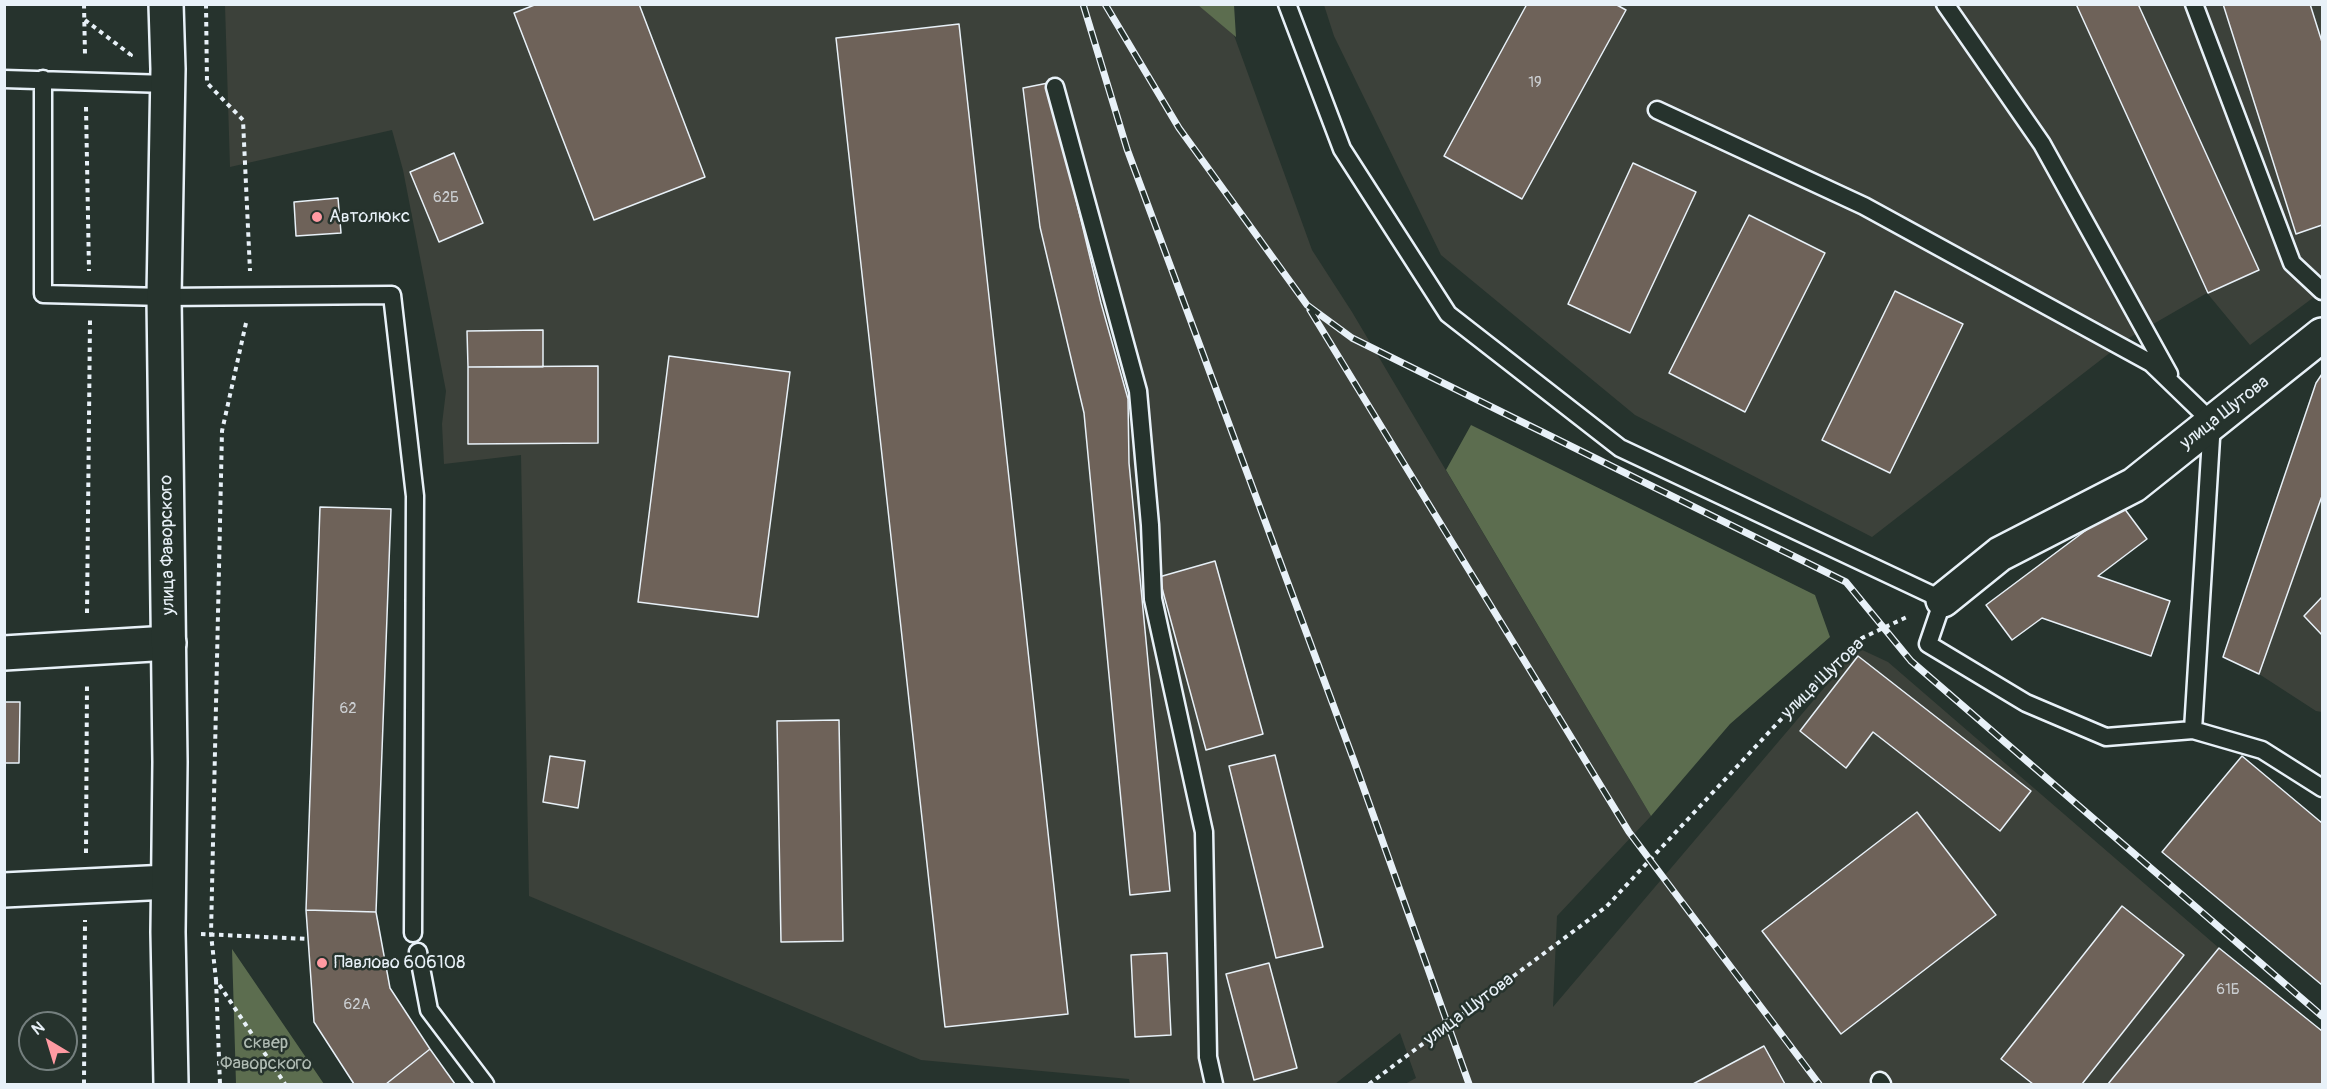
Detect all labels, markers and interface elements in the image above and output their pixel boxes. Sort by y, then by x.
house number: 19 [1528,74,1542,92]
house number: 62Б [433,189,459,207]
place label: Автолюкс [329,206,410,228]
marker: Автолюкс [310,210,324,224]
street label: улица Шутова [2176,372,2274,454]
street label: улица Фаворского [156,475,180,615]
street label: улица Шутова [1777,634,1869,724]
house number: 62 [339,700,357,718]
place label: Павлово 606108 [334,952,465,974]
marker: Павлово 606108 [315,956,329,970]
street label: улица Шутова [1420,969,1518,1051]
house number: 61Б [2216,981,2240,999]
house number: 62А [344,996,370,1014]
north arrow [18,1011,78,1071]
text: N [28,1017,49,1040]
park label: сквер Фаворского [220,1032,312,1074]

